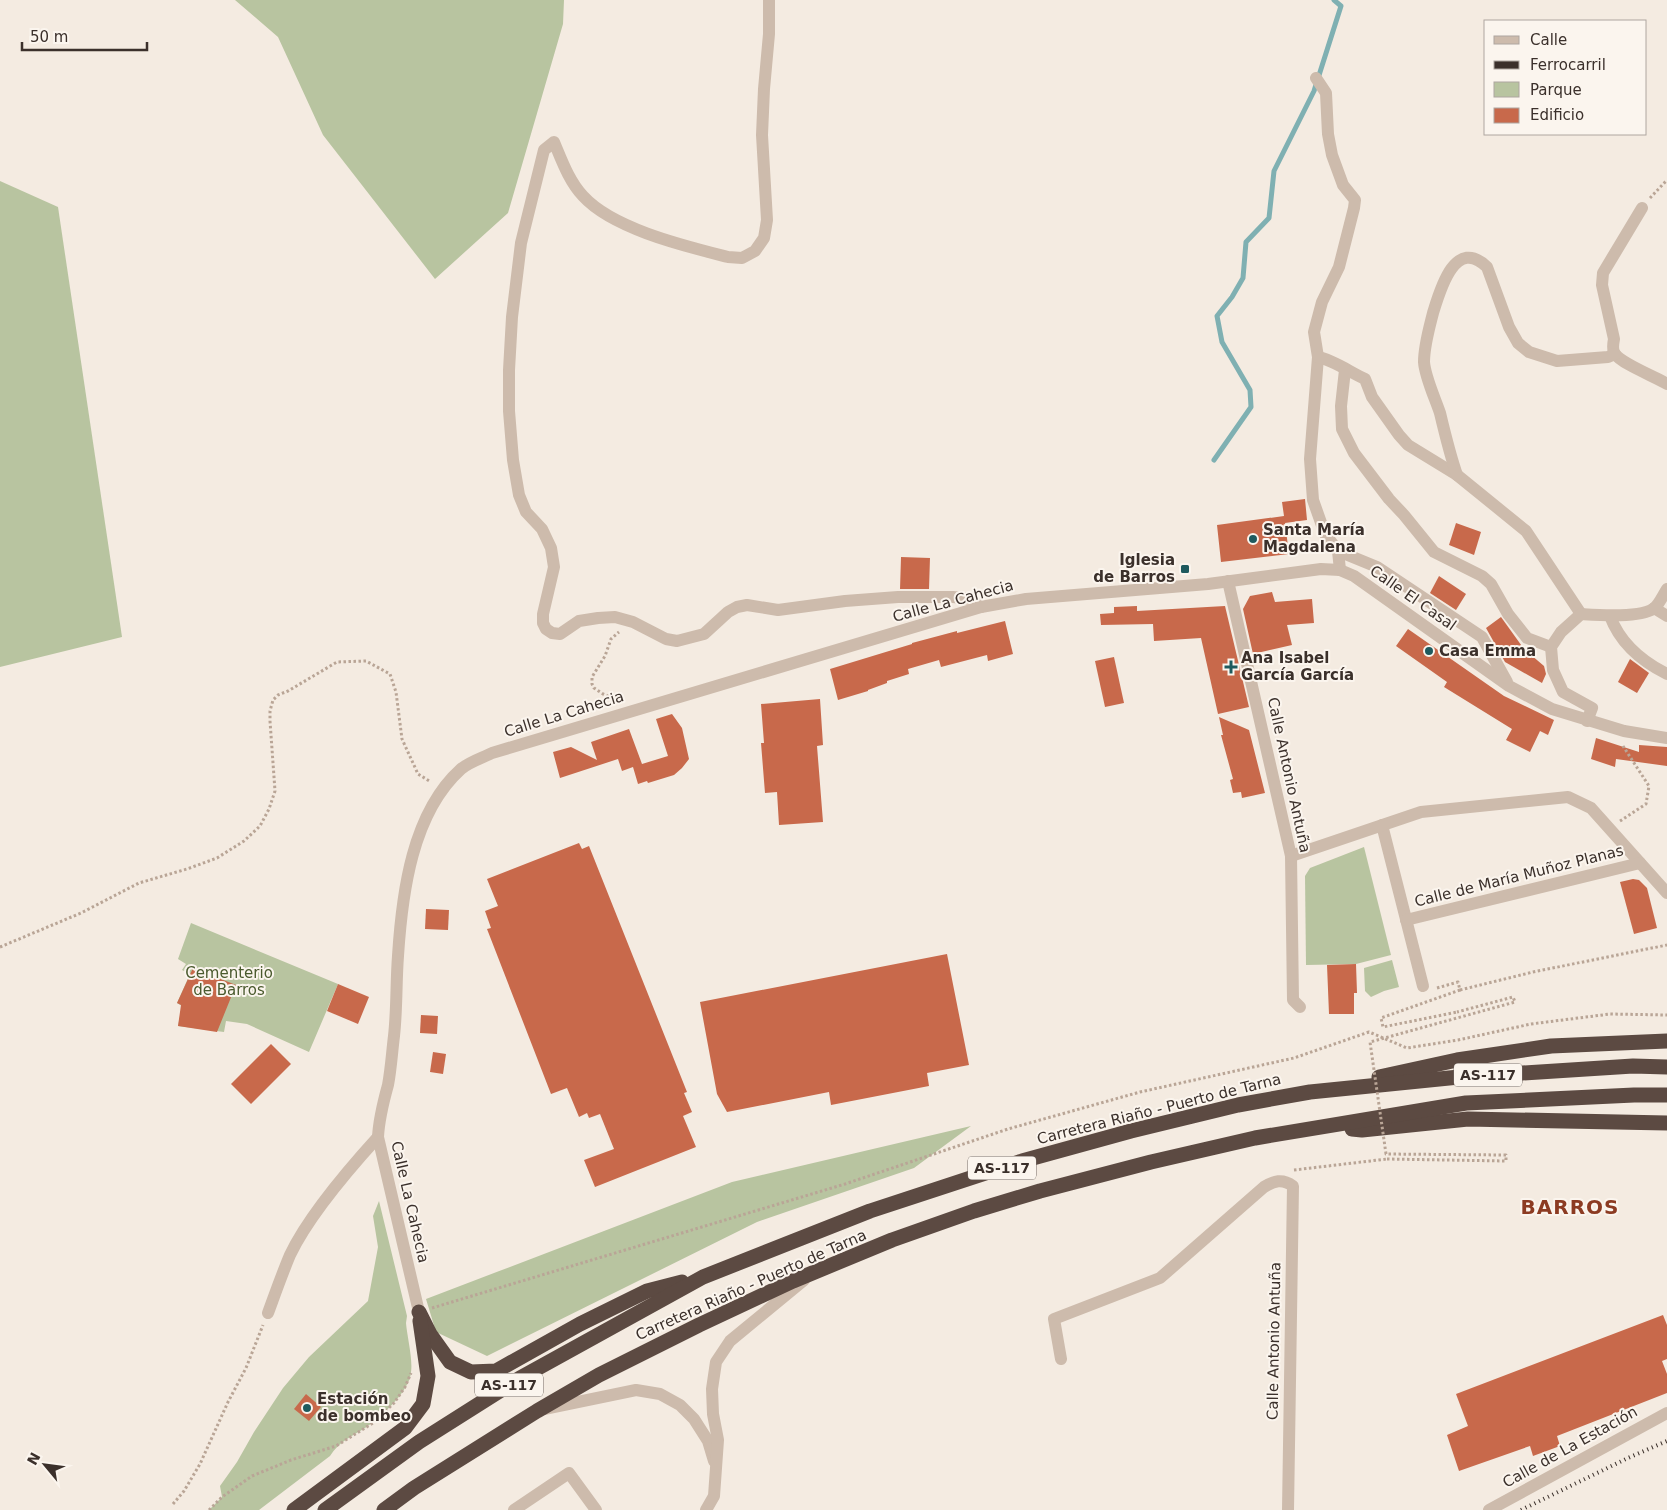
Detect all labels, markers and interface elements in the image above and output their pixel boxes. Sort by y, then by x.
scale bar [22,20,148,52]
legend [1484,20,1647,135]
text: 50 m [30,28,68,46]
text: Calle [1530,31,1567,49]
text: Ferrocarril [1530,56,1606,74]
text: Parque [1530,81,1582,99]
text: Edificio [1530,106,1584,124]
place label: Santa María Magdalena [1263,521,1365,556]
marker: Santa María Magdalena [1247,533,1259,545]
place label: Iglesia de Barros [1093,551,1175,586]
street label: Calle El Casal [1366,562,1460,634]
marker: Iglesia de Barros [1179,563,1191,575]
street label: Calle La Cahecia [891,576,1015,626]
place label: Casa Emma [1439,642,1536,660]
marker: Casa Emma [1423,645,1435,657]
place label: Ana Isabel García García [1241,649,1354,684]
marker: Ana Isabel García García [1225,661,1237,673]
street label: Calle La Cahecia [502,687,626,741]
street label: Calle Antonio Antuña [1264,696,1314,854]
street label: Calle de María Muñoz Planas [1413,841,1625,911]
park label: Cementerio de Barros [185,964,273,999]
road number: AS-117 [1454,1064,1522,1086]
street label: Carretera Riaño - Puerto de Tarna [1035,1070,1283,1148]
street label: Calle La Cahecia [387,1139,433,1265]
road number: AS-117 [968,1156,1036,1180]
district label: BARROS [1521,1195,1619,1219]
street label: Carretera Riaño - Puerto de Tarna [633,1226,869,1344]
street label: Calle Antonio Antuña [1264,1262,1284,1420]
road number: AS-117 [475,1374,543,1396]
place label: Estación de bombeo [317,1390,411,1425]
marker: Estación de bombeo [301,1402,313,1414]
street label: Calle de La Estación [1499,1402,1641,1492]
north arrow [20,1440,70,1490]
text: N [24,1450,43,1468]

